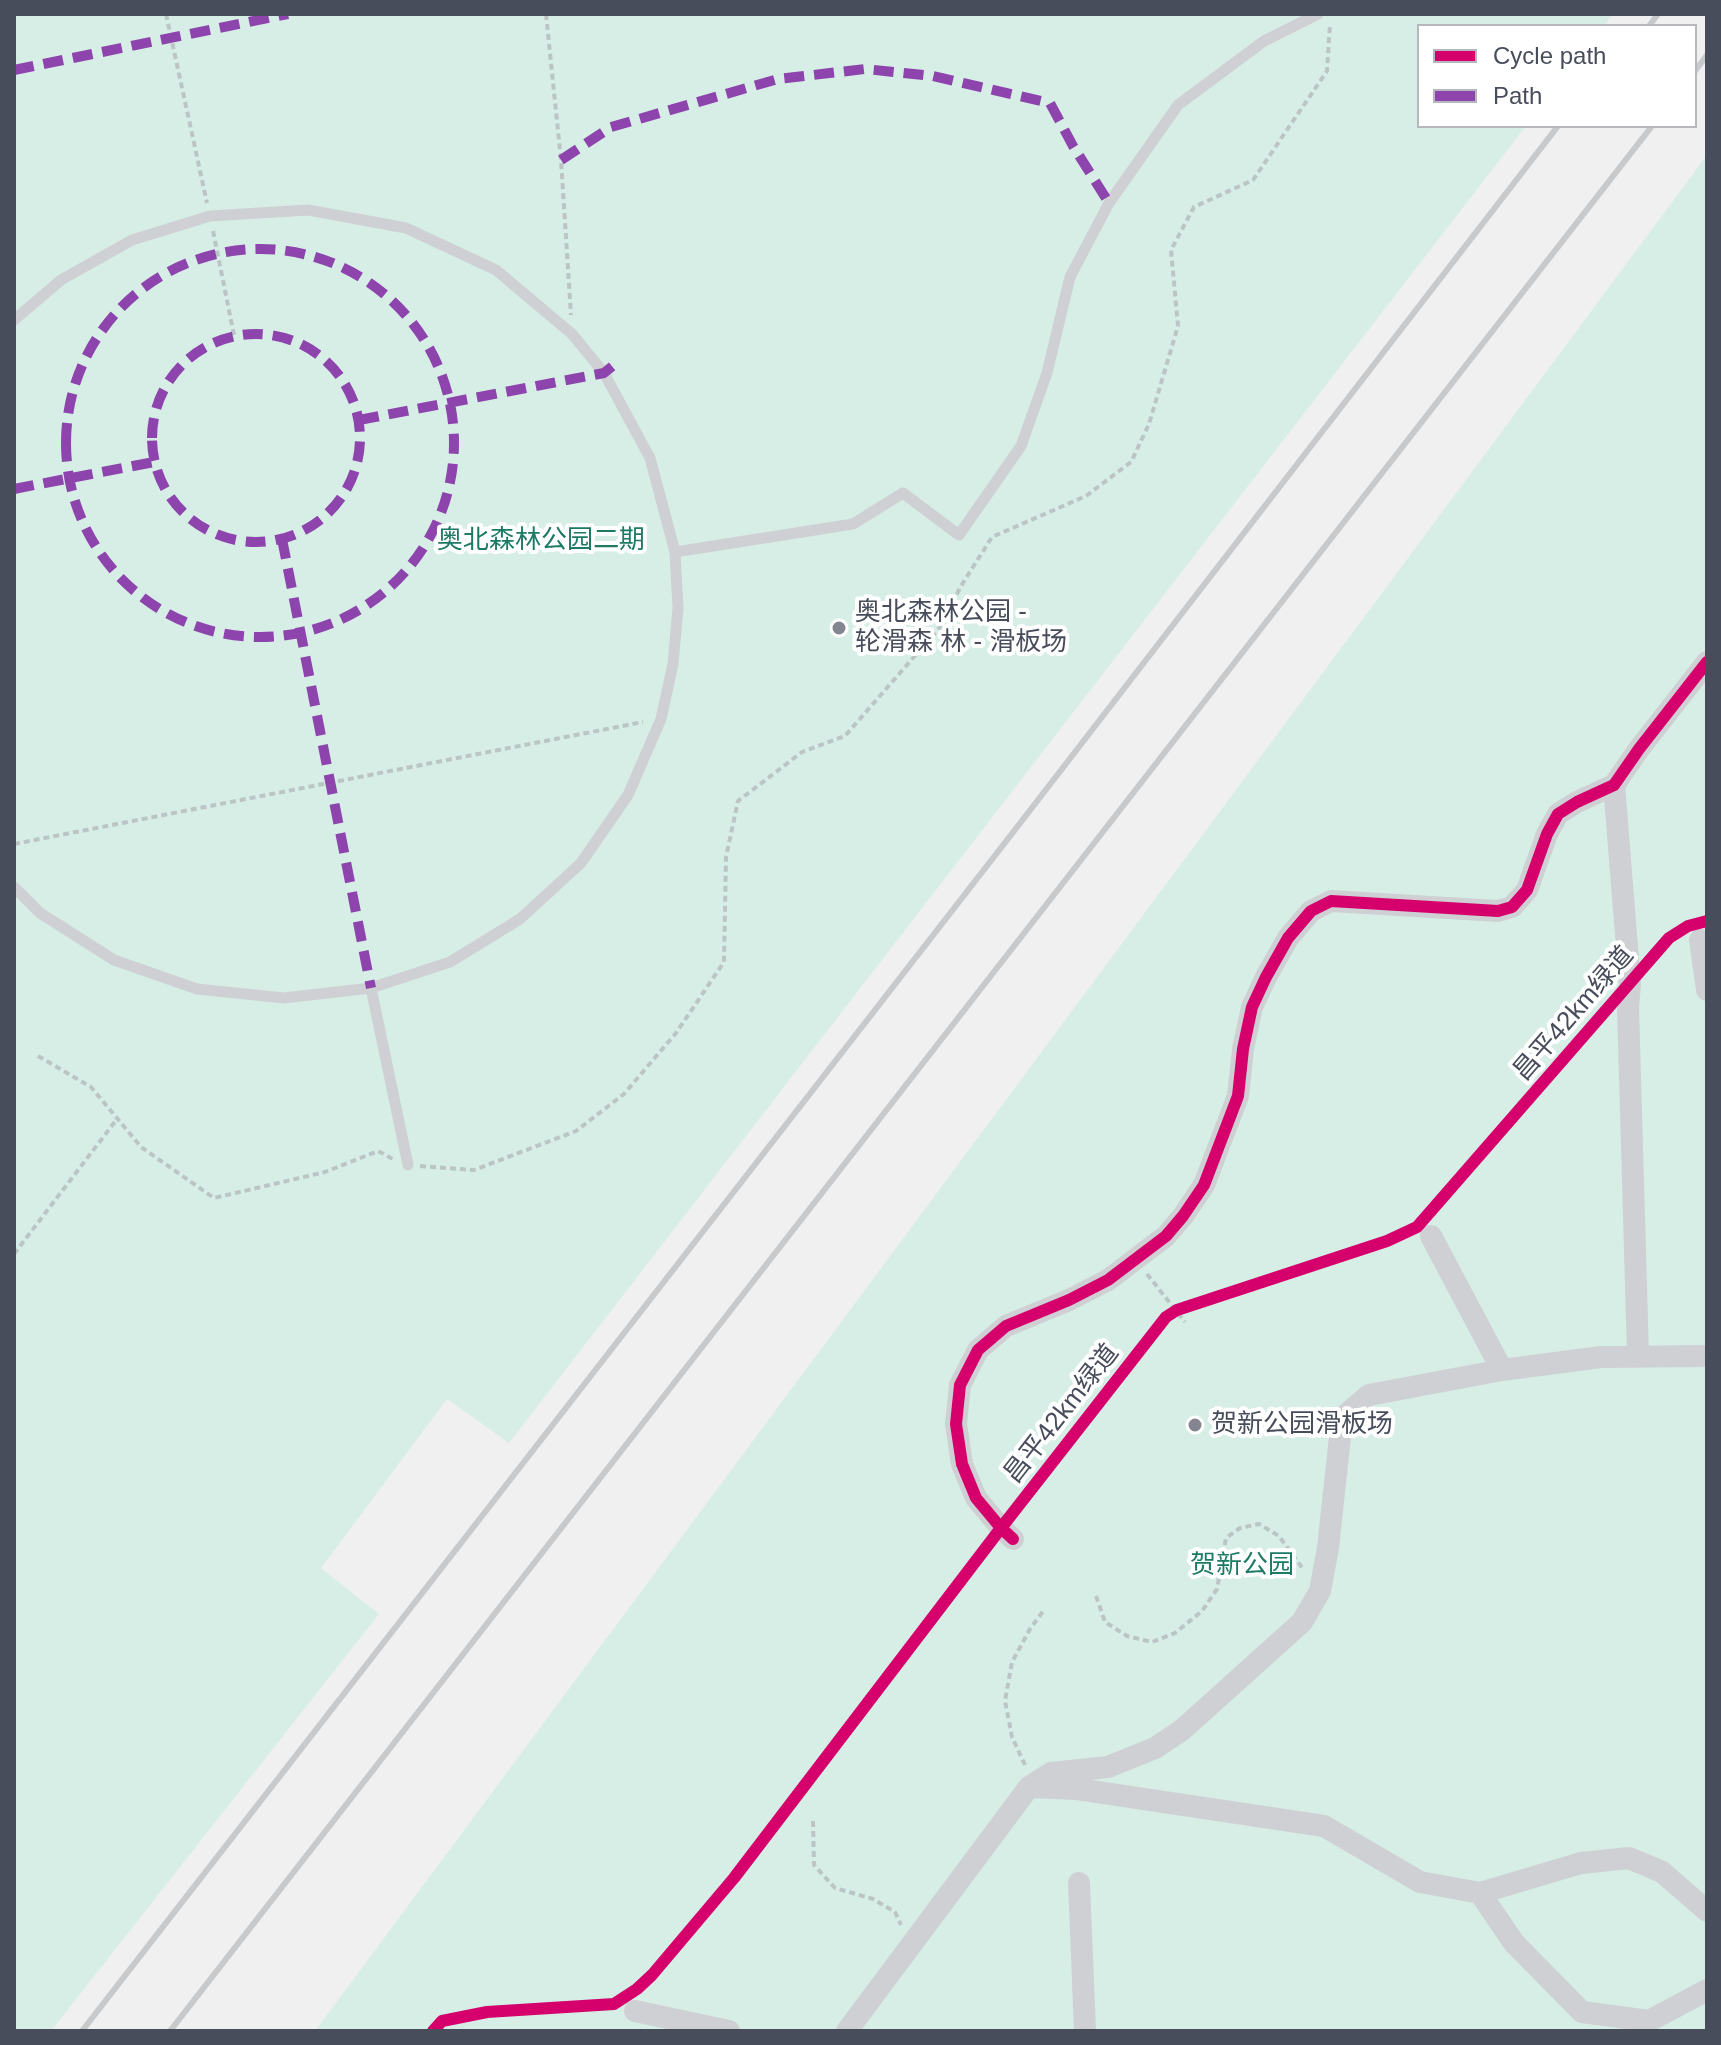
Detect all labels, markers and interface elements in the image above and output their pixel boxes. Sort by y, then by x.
legend [1417,24,1697,128]
text: Cycle path [1493,42,1606,69]
text: Path [1493,82,1542,109]
park label: 奥北森林公园二期 [437,525,645,557]
place label: 奥北森林公园 - 轮滑森 林 - 滑板场 [855,597,1067,658]
marker: 奥北森林公园 - 轮滑森 林 - 滑板场 [830,619,848,637]
street label: 昌平42km绿道 [1507,941,1641,1087]
street label: 昌平42km绿道 [998,1338,1126,1490]
place label: 贺新公园滑板场 [1211,1409,1393,1441]
marker: 贺新公园滑板场 [1186,1416,1204,1434]
park label: 贺新公园 [1190,1550,1294,1582]

